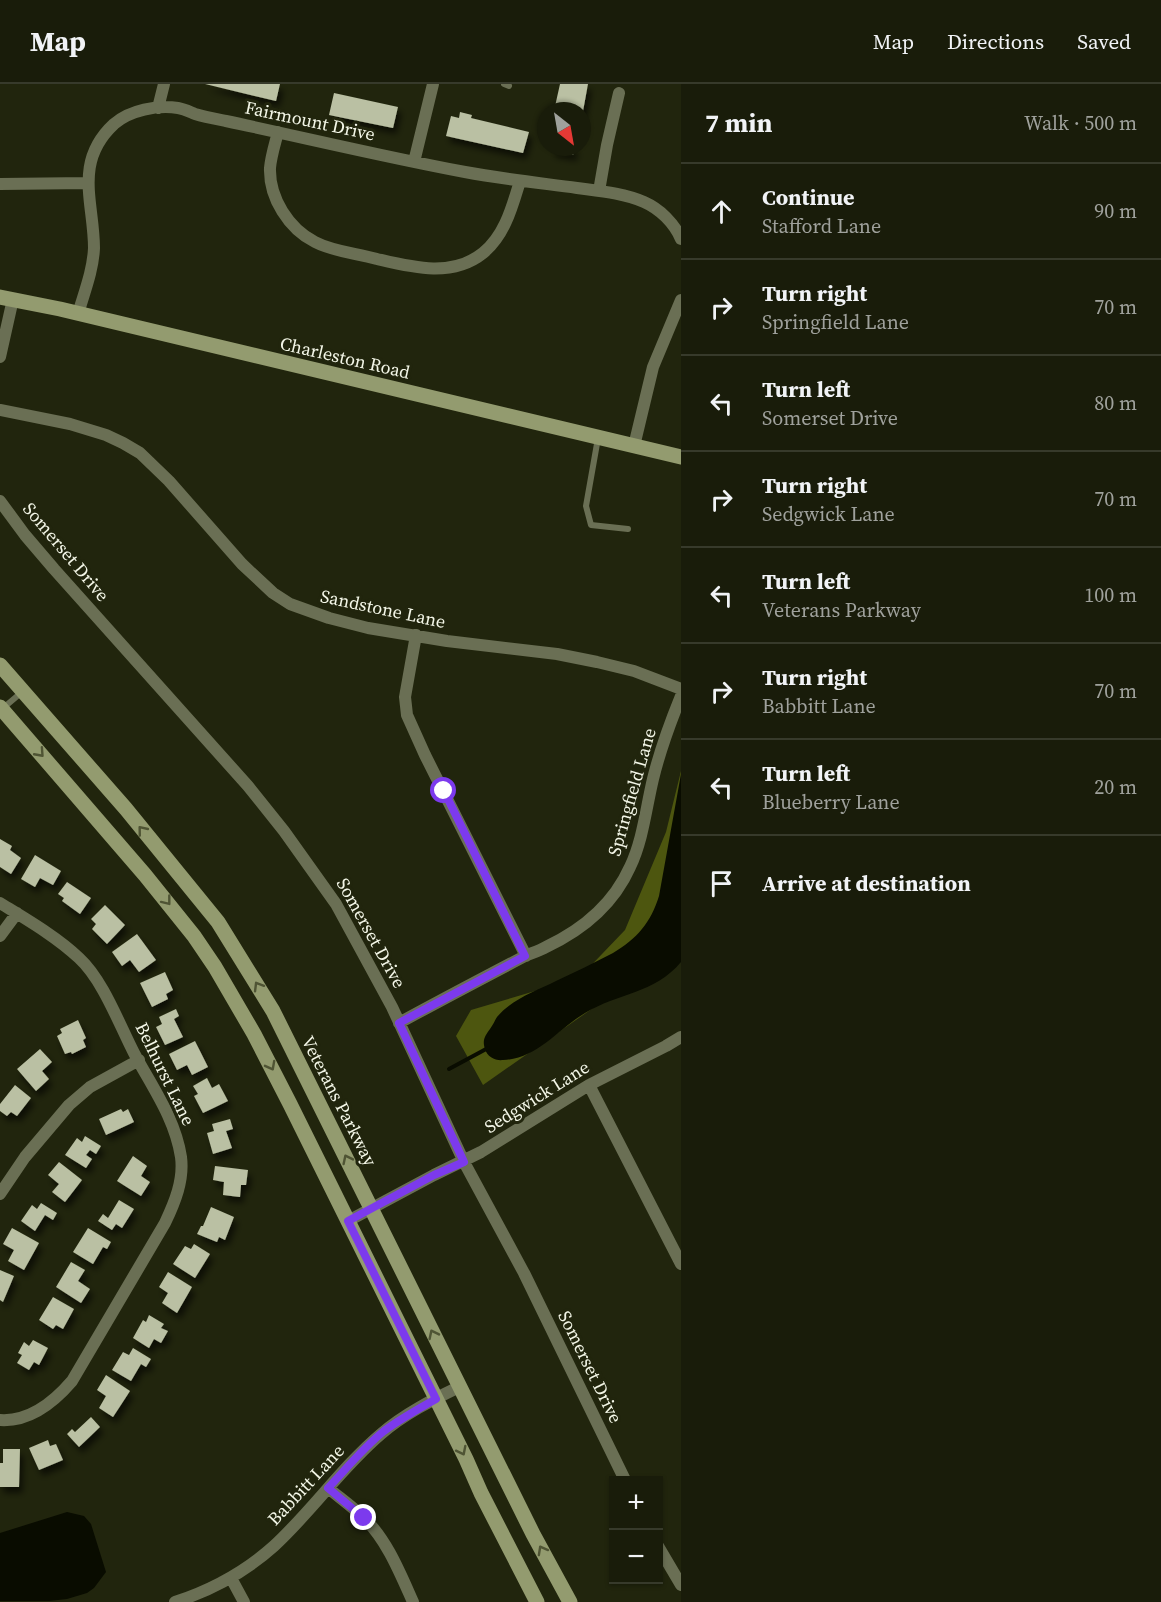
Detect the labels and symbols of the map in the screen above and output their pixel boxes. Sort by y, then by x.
street label: Fairmount Drive [243,95,378,147]
north arrow [537,102,591,156]
street label: Charleston Road [278,330,413,385]
street label: Somerset Drive [17,497,115,607]
street label: Sandstone Lane [318,583,448,634]
street label: Springfield Lane [601,725,662,859]
one-way arrow [33,746,44,757]
route start [430,777,456,803]
one-way arrow [139,825,150,836]
street label: Somerset Drive [331,873,412,992]
one-way arrow [159,895,170,906]
one-way arrow [254,982,265,992]
street label: Belhurst Lane [130,1018,201,1130]
street label: Veterans Parkway [296,1031,383,1171]
street label: Sedgwick Lane [479,1054,594,1139]
one-way arrow [264,1060,275,1070]
one-way arrow [343,1155,354,1166]
street label: Somerset Drive [552,1306,629,1427]
one-way arrow [429,1330,441,1341]
street label: Babbitt Lane [262,1439,350,1531]
one-way arrow [455,1445,466,1455]
route end [350,1504,376,1530]
one-way arrow [538,1546,549,1557]

